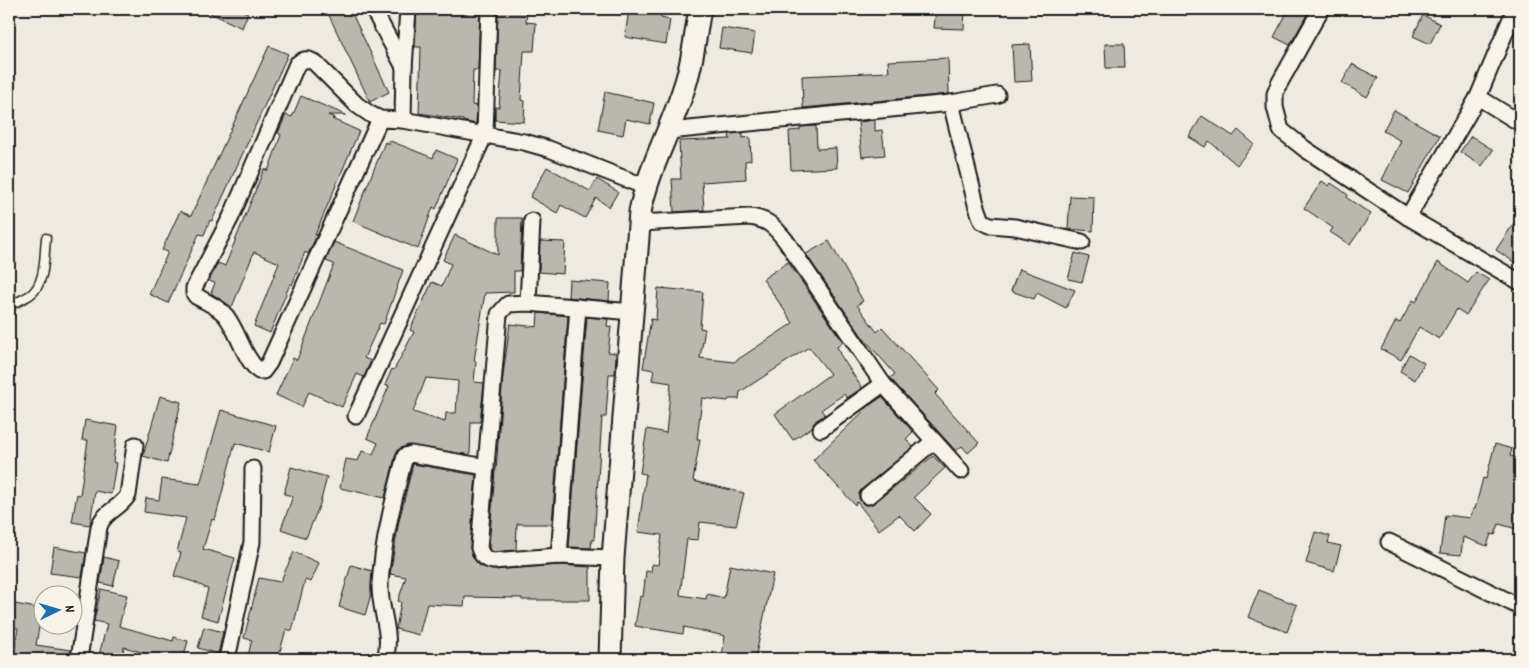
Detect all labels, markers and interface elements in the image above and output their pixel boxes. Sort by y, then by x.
north arrow [32,586,82,636]
text: N [59,605,79,613]

